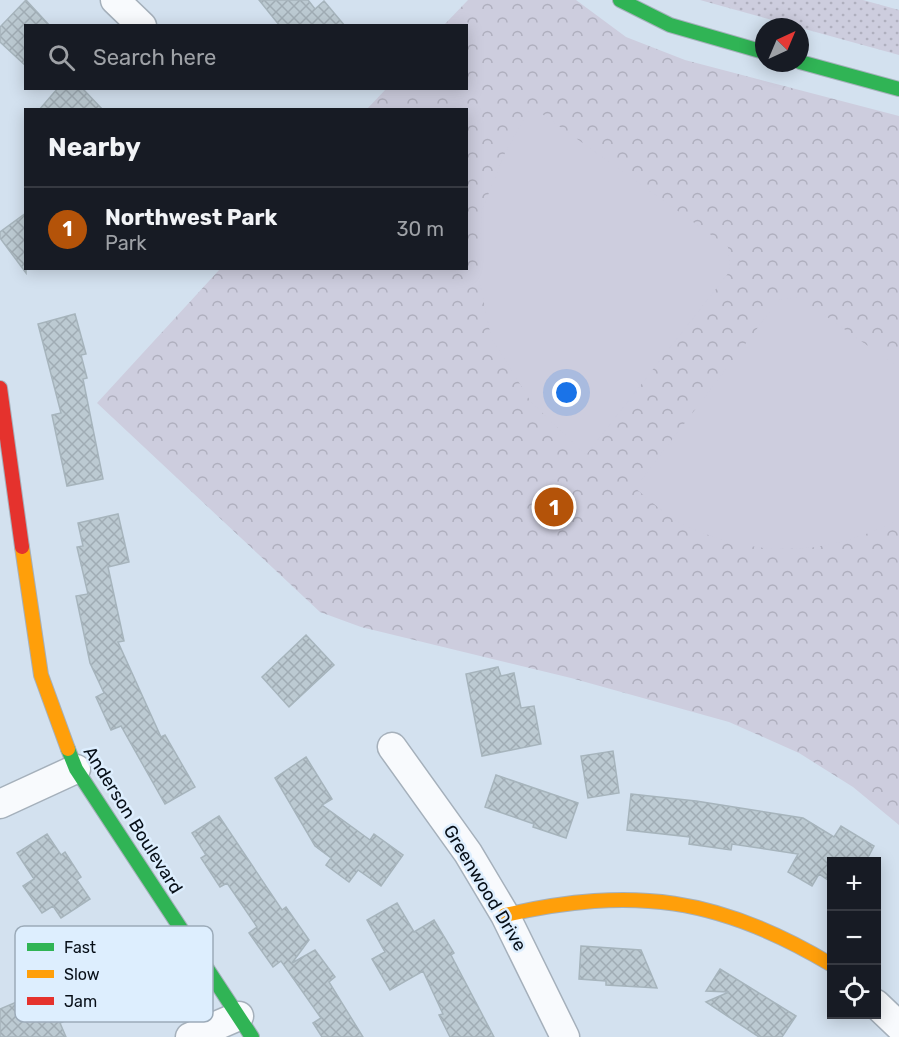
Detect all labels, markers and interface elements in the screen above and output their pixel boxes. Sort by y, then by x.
north arrow [755,18,809,72]
search box [24,24,468,90]
icon: search [45,41,78,74]
text: Search here [93,44,216,71]
text: Nearby [48,132,141,163]
text: Northwest Park [105,204,277,231]
text: 1 [63,217,72,241]
text: 30 m [397,217,444,241]
text: Park [105,231,147,255]
your location [552,378,581,407]
pin: 1 [534,484,574,530]
street label: Anderson Boulevard [79,742,187,898]
street label: Greenwood Drive [439,821,531,955]
map controls [827,857,881,1019]
button: + [827,857,881,911]
button: − [827,911,881,965]
legend [15,926,213,1022]
text: Fast [64,938,96,957]
text: Slow [64,965,100,984]
button: locate [827,965,881,1019]
text: Jam [64,992,97,1011]

